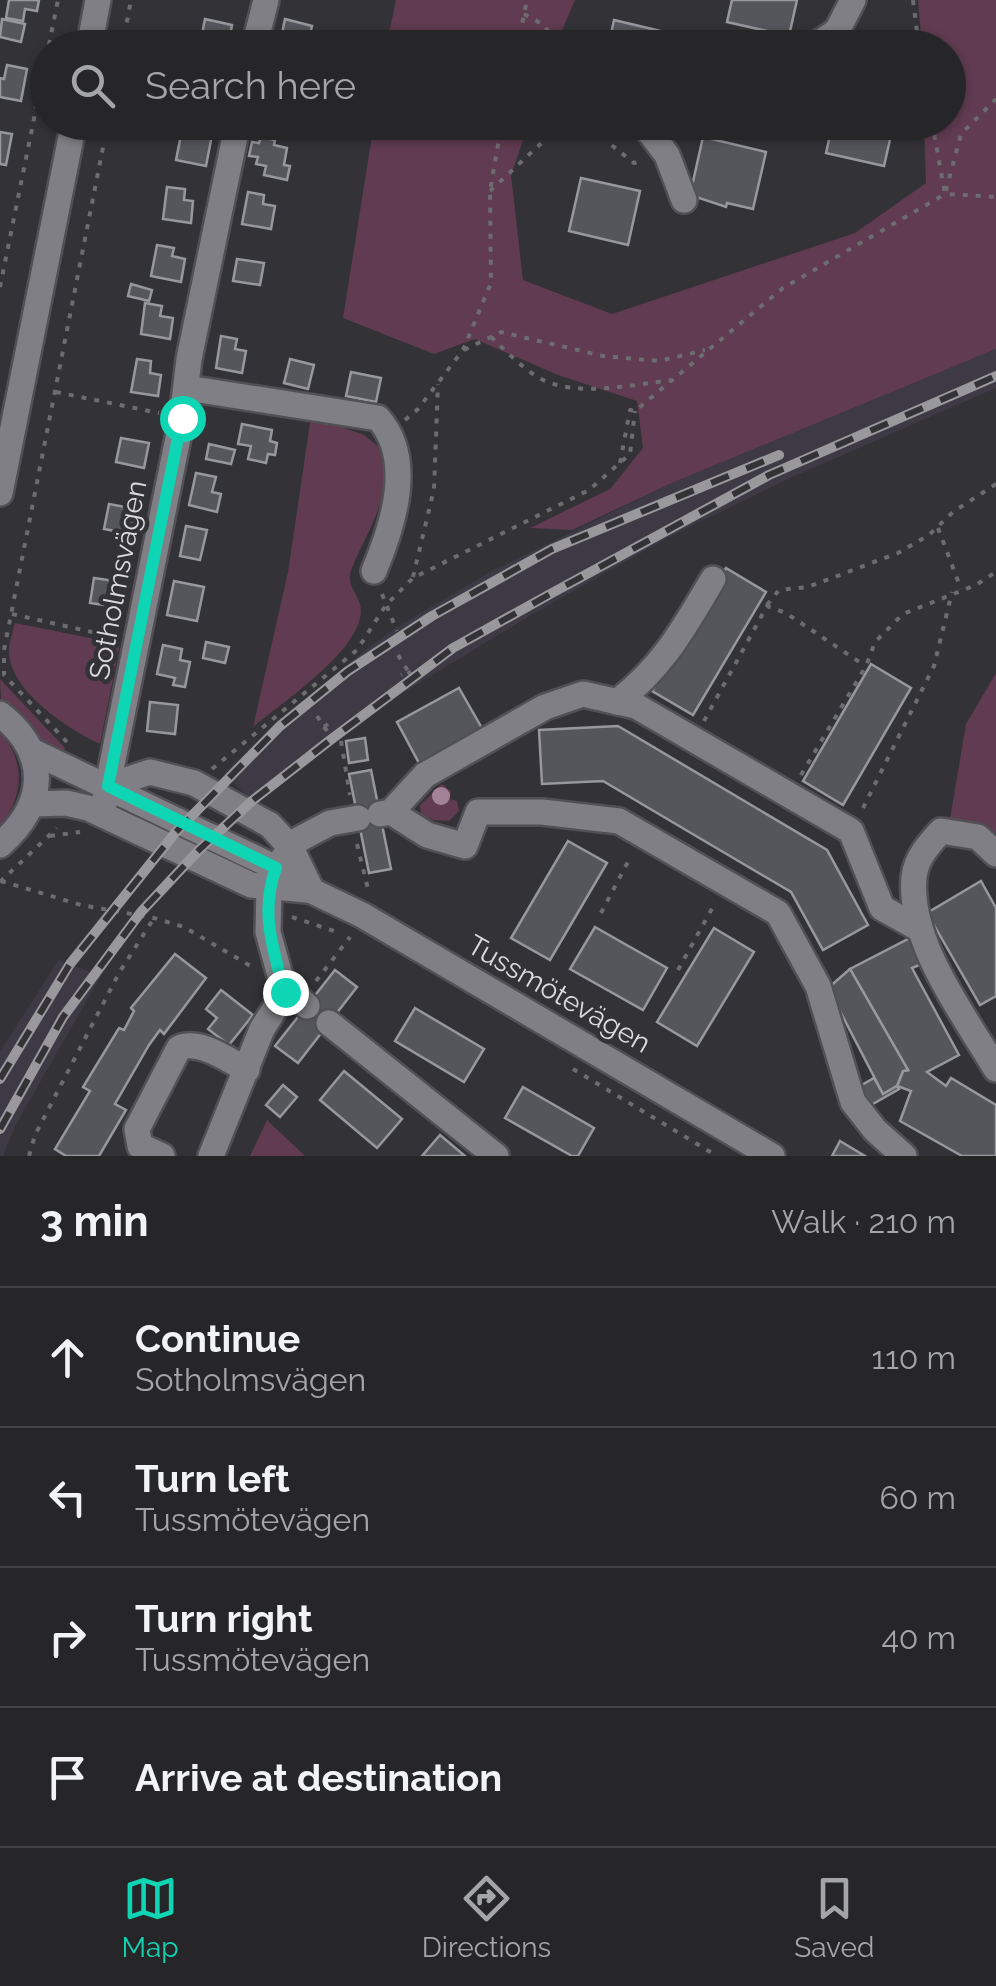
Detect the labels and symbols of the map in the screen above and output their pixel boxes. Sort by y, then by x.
route start [160,396,206,442]
street label: Sotholmsvägen [83,478,153,682]
street label: Tussmötevägen [462,928,656,1060]
route end [263,970,309,1016]

